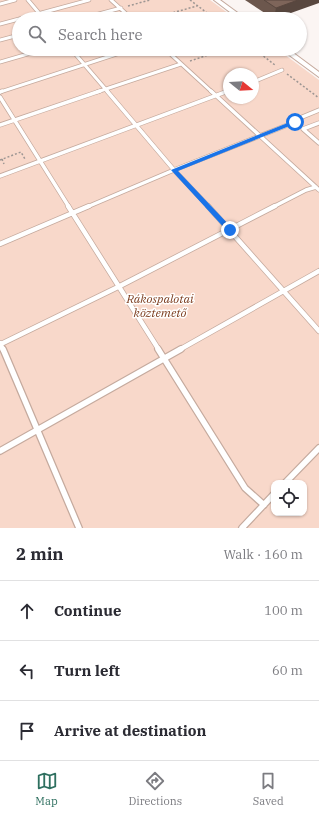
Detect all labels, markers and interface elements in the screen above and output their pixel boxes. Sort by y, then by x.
search box [12,12,307,56]
icon: search [26,23,48,45]
text: Search here [58,25,143,44]
north arrow [223,68,259,104]
route start [286,113,304,131]
route end [221,221,239,239]
park label: Rákospalotai köztemető [125,291,194,320]
map controls [271,480,307,516]
button: locate [271,480,307,516]
text: 2 min [16,543,64,565]
text: Walk · 160 m [224,546,303,563]
icon: ahead [16,600,38,622]
text: Continue [54,601,121,620]
text: 100 m [264,602,303,619]
icon: left [16,660,38,682]
text: Turn left [54,661,120,680]
text: 60 m [272,662,303,679]
icon: arrive [16,720,38,742]
text: Arrive at destination [54,721,206,740]
tab: Map [35,770,58,808]
tab: Directions [128,770,182,808]
tab: Saved [253,770,284,808]

